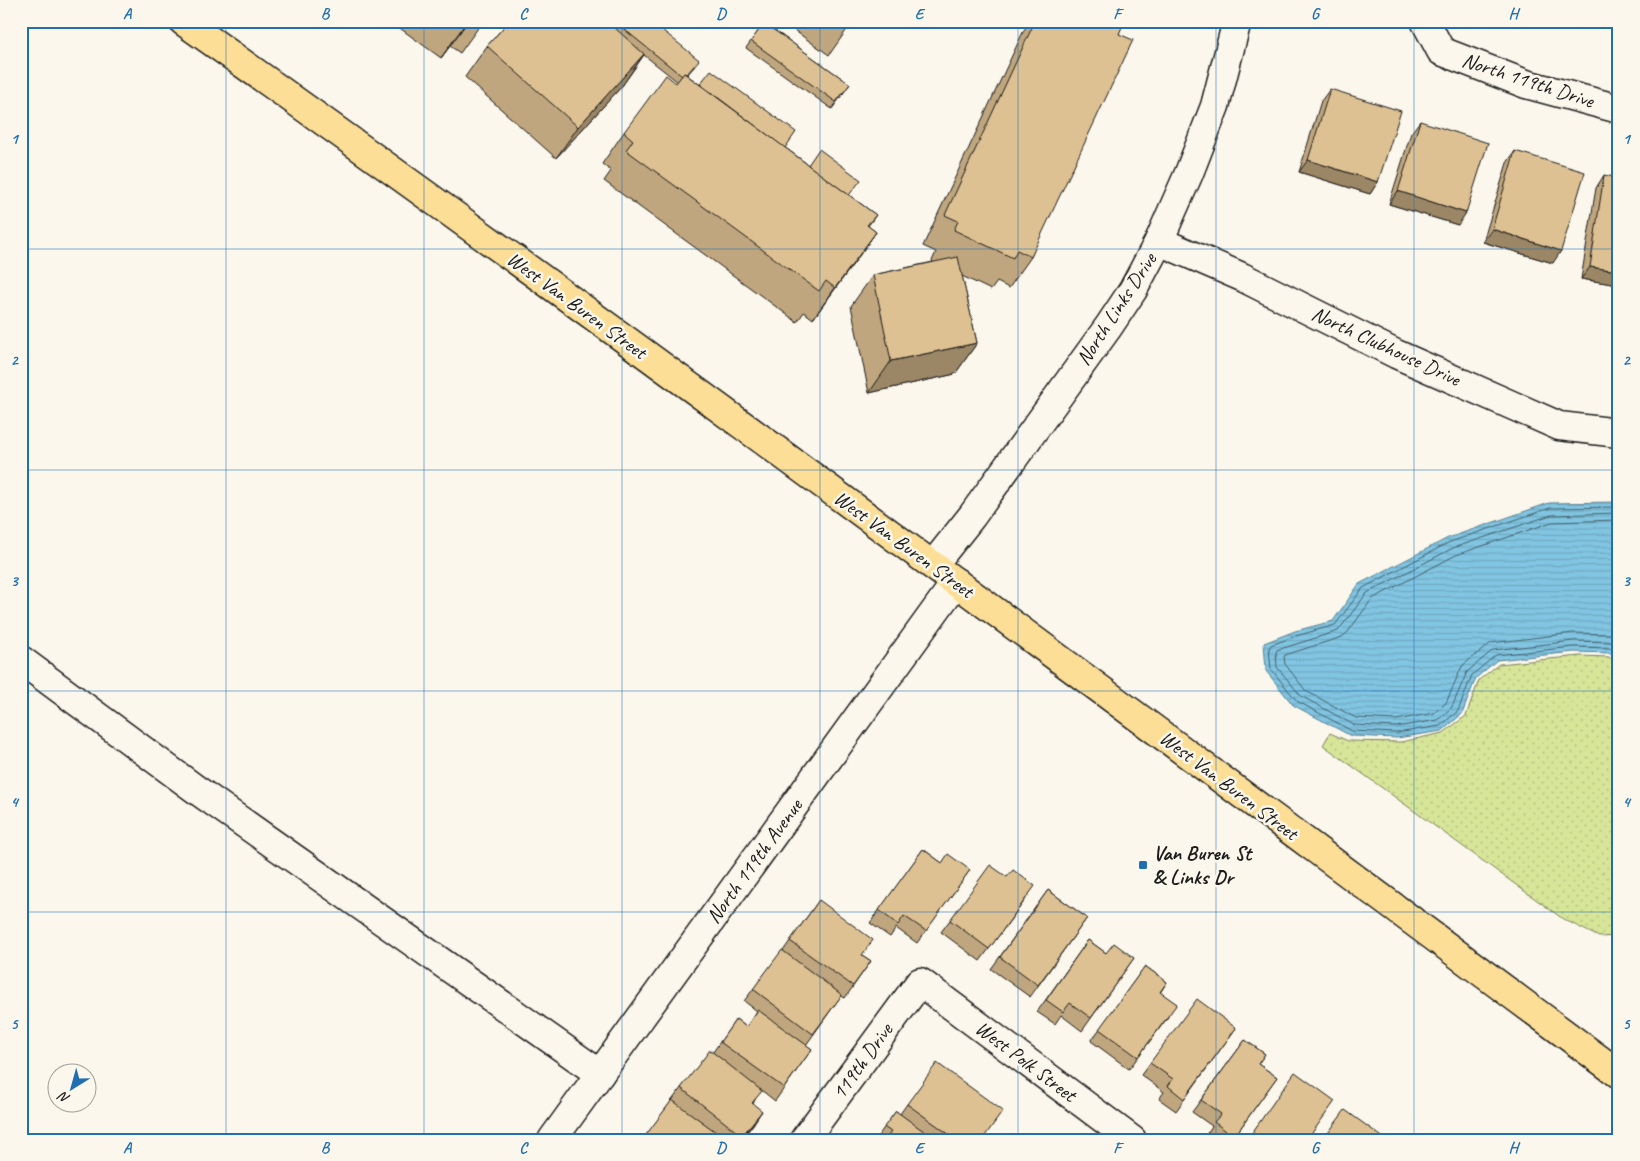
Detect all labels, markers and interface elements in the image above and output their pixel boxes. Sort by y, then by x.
text: A [123,4,133,24]
text: B [321,4,331,24]
text: C [519,4,529,24]
text: D [716,4,727,24]
text: E [915,4,926,24]
text: F [1113,4,1124,24]
text: G [1311,4,1321,24]
text: H [1508,4,1520,24]
street label: North 119th Drive [1459,47,1598,114]
text: 1 [10,129,19,149]
text: 1 [1622,129,1631,149]
street label: West Van Buren Street [502,246,654,366]
street label: North Links Drive [1070,247,1163,370]
street label: North Clubhouse Drive [1308,300,1465,392]
text: 2 [10,350,19,370]
text: 2 [1622,350,1631,370]
street label: West Van Buren Street [829,485,981,605]
text: 3 [10,571,19,591]
text: 3 [1622,571,1631,591]
street label: West Van Buren Street [1155,725,1305,847]
text: 4 [10,792,19,812]
text: 4 [1622,792,1631,812]
street label: North 119th Avenue [700,793,809,928]
place label: Van Buren St & Links Dr [1153,840,1253,890]
marker: Van Buren St & Links Dr [1137,859,1149,871]
text: 5 [11,1014,20,1034]
text: 5 [1623,1014,1632,1034]
street label: West Polk Street [970,1015,1083,1109]
street label: 119th Drive [826,1017,899,1104]
north arrow [48,1064,98,1114]
text: N [54,1087,73,1107]
text: A [123,1138,133,1158]
text: B [321,1138,331,1158]
text: C [519,1138,529,1158]
text: D [716,1138,727,1158]
text: E [915,1138,926,1158]
text: F [1113,1138,1124,1158]
text: G [1311,1138,1321,1158]
text: H [1508,1138,1520,1158]

